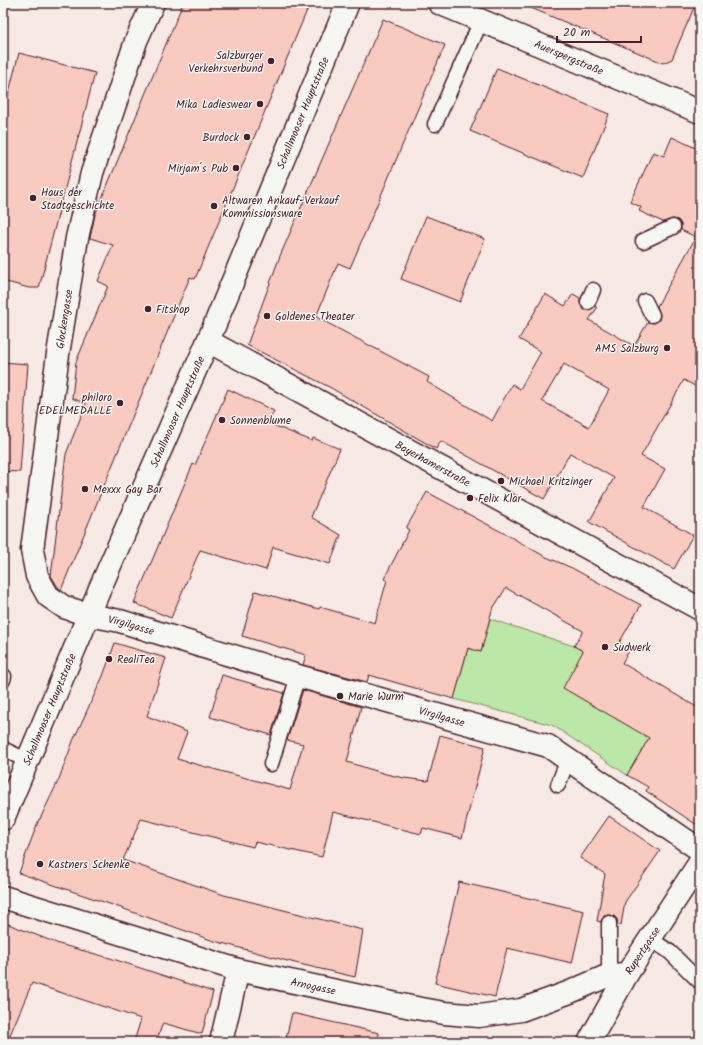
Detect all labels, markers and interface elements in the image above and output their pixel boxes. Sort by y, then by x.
scale bar [557,18,641,44]
text: 20 m [563,23,591,42]
street label: Auerspergstraße [531,36,606,81]
place label: Salzburger Verkehrsverbund [189,47,264,78]
street label: Schallmooser Hauptstraße [272,54,335,172]
marker: Salzburger Verkehrsverbund [266,56,276,66]
place label: Mika Ladieswear [176,96,253,114]
marker: Mika Ladieswear [255,99,265,109]
place label: Burdock [203,129,240,147]
marker: Burdock [242,132,252,142]
place label: Mirjam´s Pub [168,160,228,178]
marker: Mirjam´s Pub [231,163,241,173]
place label: Haus der Stadtgeschichte [41,184,114,215]
place label: Altwaren Ankauf-Verkauf Kommissionsware [222,192,340,223]
marker: Haus der Stadtgeschichte [28,193,38,203]
marker: Altwaren Ankauf-Verkauf Kommissionsware [209,201,219,211]
street label: Glockengasse [51,288,79,350]
place label: Fitshop [156,301,190,319]
marker: Fitshop [143,304,153,314]
place label: Goldenes Theater [275,308,356,326]
marker: Goldenes Theater [262,311,272,321]
place label: AMS Salzburg [595,340,659,358]
marker: AMS Salzburg [662,343,672,353]
street label: Schallmooser Hauptstraße [146,353,210,471]
place label: philoro EDELMEDALLE [39,389,113,420]
marker: philoro EDELMEDALLE [115,398,125,408]
place label: Sonnenblume [230,412,291,430]
marker: Sonnenblume [217,415,227,425]
street label: Bayerhamerstraße [391,436,473,492]
place label: Michael Kritzinger [509,473,594,491]
marker: Michael Kritzinger [496,476,506,486]
place label: Mexxx Gay Bar [93,481,164,499]
marker: Mexxx Gay Bar [80,484,90,494]
place label: Felix Klar [478,490,522,508]
marker: Felix Klar [465,493,475,503]
street label: Virgilgasse [106,611,156,641]
place label: Sudwerk [613,639,652,657]
marker: Sudwerk [600,642,610,652]
street label: Schallmooser Hauptstraße [18,651,82,769]
place label: RealiTea [117,651,155,669]
marker: RealiTea [104,654,114,664]
place label: Marie Wurm [348,688,404,706]
marker: Marie Wurm [335,691,345,701]
street label: Virgilgasse [416,702,467,732]
place label: Kastners Schenke [48,856,130,874]
marker: Kastners Schenke [35,859,45,869]
street label: Rupertgasse [621,923,666,979]
street label: Arnogasse [289,973,337,1001]

